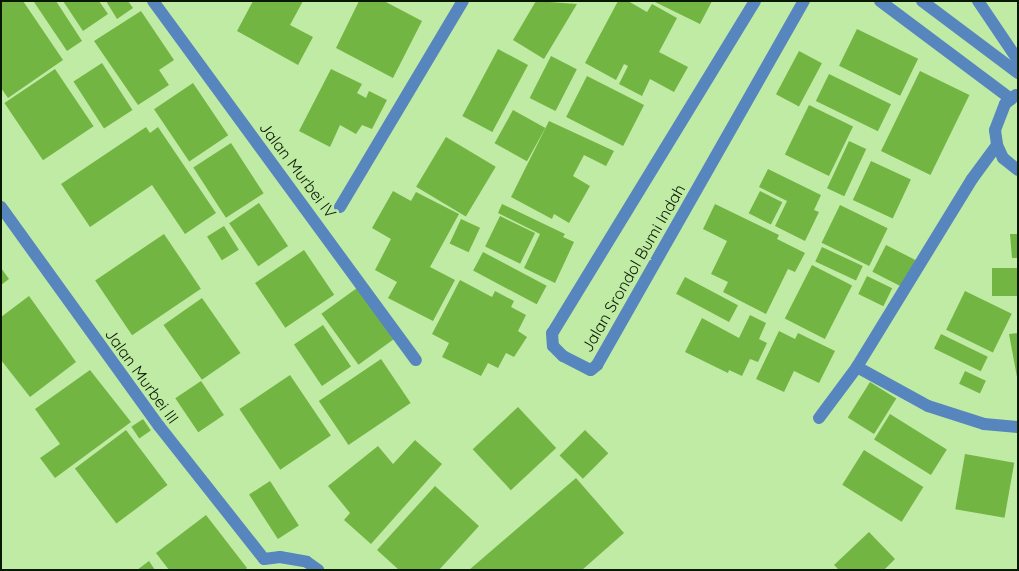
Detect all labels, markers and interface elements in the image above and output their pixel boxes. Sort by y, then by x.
street label: Jalan Murbei IV [256,118,340,222]
street label: Jalan Srondol Bumi Indah [577,181,689,355]
street label: Jalan Murbei III [101,325,183,427]

